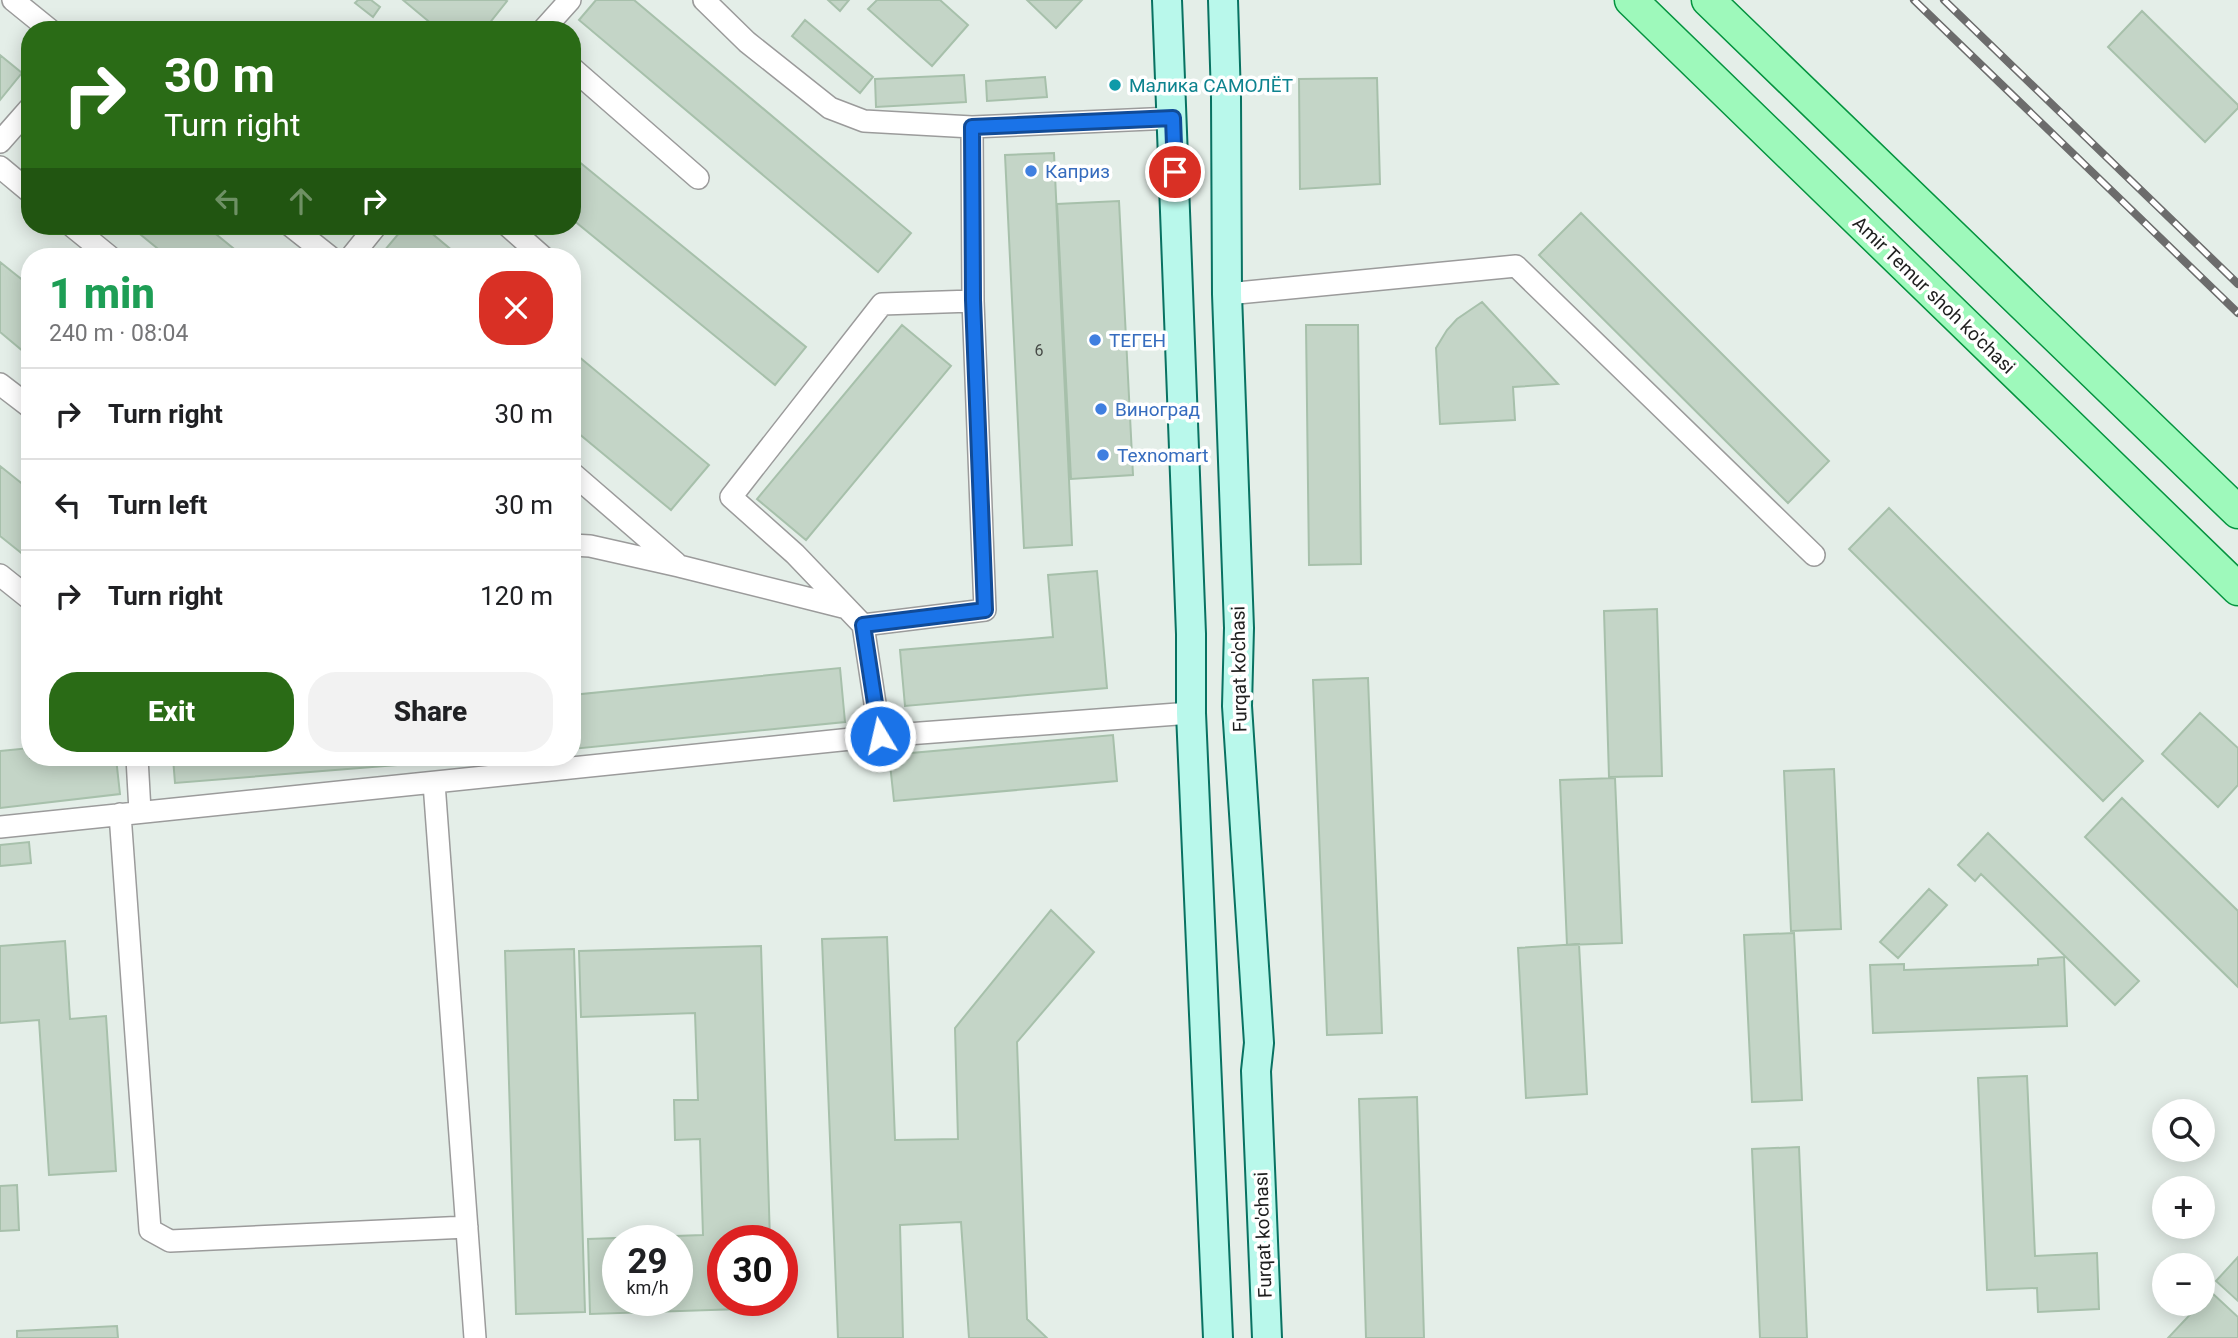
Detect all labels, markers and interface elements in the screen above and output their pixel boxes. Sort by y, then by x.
text: 30 m [164,47,275,104]
icon: right [49,49,140,140]
place label: Малика САМОЛЁТ [1129,74,1293,97]
marker: Малика САМОЛЁТ [1107,77,1123,93]
text: Turn right [164,106,300,144]
pin [1145,142,1205,202]
icon: arrive [1156,153,1194,191]
place label: Каприз [1045,160,1110,183]
marker: Каприз [1023,163,1039,179]
icon: left [209,182,247,220]
icon: ahead [282,182,320,220]
icon: right [355,182,393,220]
street label: Amir Temur shoh ko'chasi [1848,211,2020,379]
text: 1 min [49,269,155,318]
button: close [479,271,553,345]
text: 240 m · 08:04 [49,320,188,347]
place label: ТЕГЕН [1109,329,1166,352]
marker: ТЕГЕН [1087,332,1103,348]
house number: 6 [1035,341,1044,360]
icon: right [49,395,87,433]
place label: Виноград [1115,398,1200,421]
text: Turn right [108,399,223,429]
text: 30 m [495,399,553,429]
marker: Виноград [1093,401,1109,417]
place label: Texnomart [1117,444,1208,467]
marker: Texnomart [1095,447,1111,463]
icon: left [49,486,87,524]
text: Turn left [108,490,207,520]
text: 30 m [495,490,553,520]
icon: right [49,577,87,615]
text: Turn right [108,581,223,611]
text: 120 m [480,581,553,611]
street label: Furqat ko'chasi [1226,606,1252,732]
button: Exit [49,672,294,752]
button: Share [308,672,553,752]
position arrow [843,699,917,773]
map controls [2152,1099,2215,1316]
button: search [2152,1099,2215,1162]
street label: Furqat ko'chasi [1249,1172,1277,1298]
button: + [2152,1176,2215,1239]
speed limit sign: 30 [707,1225,798,1316]
text: 29 [627,1241,668,1282]
button: − [2152,1253,2215,1316]
text: km/h [626,1277,669,1298]

